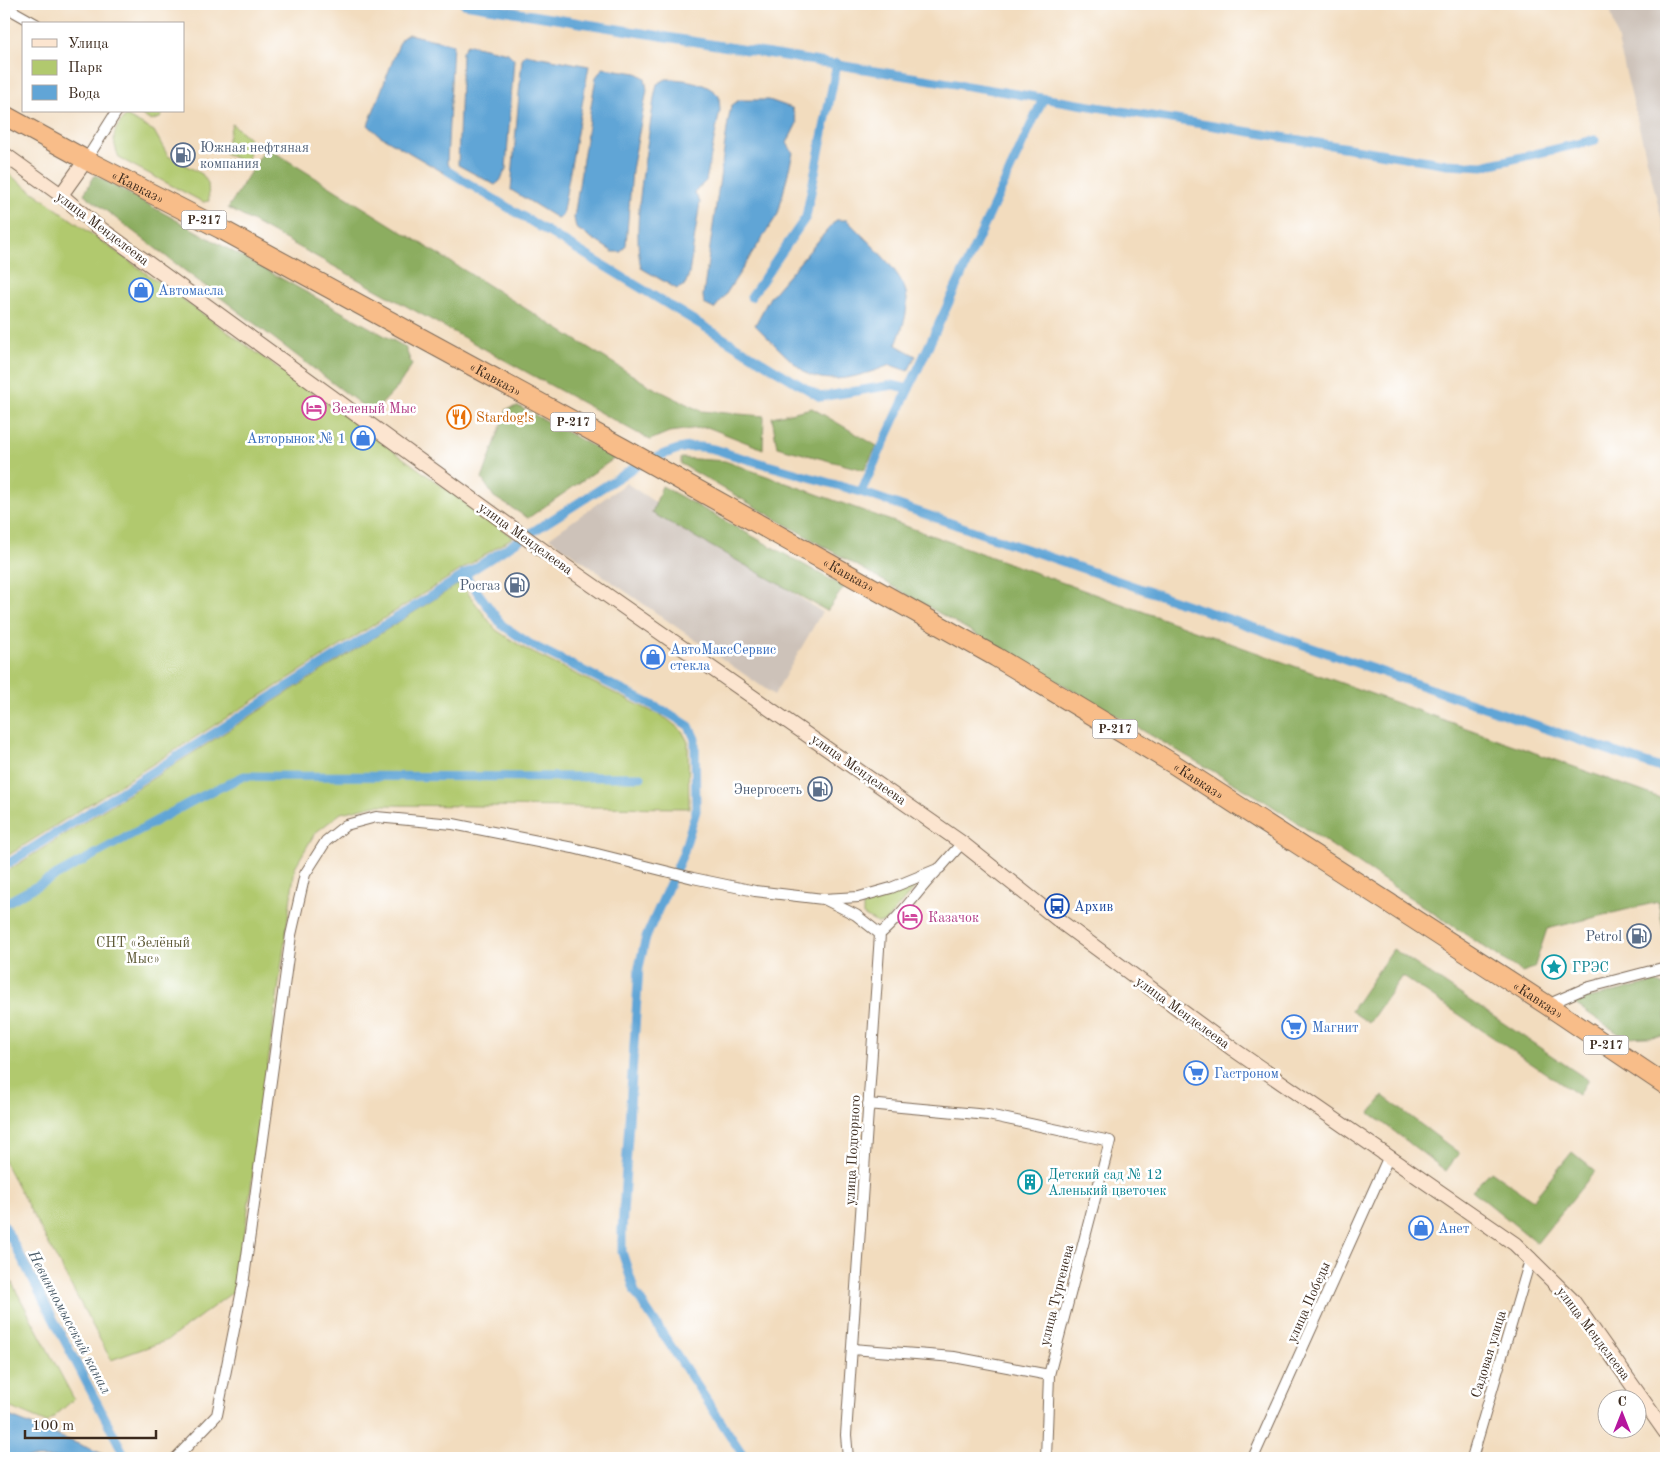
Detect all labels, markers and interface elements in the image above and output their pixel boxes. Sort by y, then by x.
legend [22,22,185,112]
text: Улица [68,37,109,52]
text: Парк [68,61,103,76]
text: Вода [68,87,101,102]
place label: Южная нефтяная компания [200,141,309,171]
fuel station icon: Южная нефтяная компания [170,142,196,168]
street label: «Кавказ» [109,168,166,207]
street label: улица Менделеева [53,189,152,268]
road number: Р-217 [182,210,226,230]
shop icon: Автомасла [128,277,154,303]
place label: Автомасла [158,284,224,298]
street label: «Кавказ» [467,360,524,399]
hotel icon: Зеленый Мыс [301,395,327,421]
place label: Зеленый Мыс [332,402,416,416]
restaurant icon: Stardog!s [446,404,472,430]
place label: Stardog!s [476,411,534,425]
road number: Р-217 [550,412,596,432]
shop icon: Авторынок № 1 [350,425,376,451]
place label: Авторынок № 1 [247,432,346,446]
street label: улица Менделеева [476,500,575,578]
street label: «Кавказ» [820,555,877,596]
fuel station icon: Росгаз [504,572,530,598]
place label: Росгаз [460,579,500,593]
place label: АвтоМаксСервис стекла [670,643,776,673]
shop icon: АвтоМаксСервис стекла [640,644,666,670]
road number: Р-217 [1092,720,1138,739]
street label: улица Менделеева [808,732,909,808]
street label: «Кавказ» [1170,760,1226,803]
fuel station icon: Энергосеть [807,776,833,802]
place label: Энергосеть [734,783,802,797]
bus stop icon: Архив [1044,893,1070,919]
place label: Архив [1074,900,1113,914]
hotel icon: Казачок [897,904,923,930]
place label: Казачок [928,911,979,925]
fuel station icon: Petrol [1626,923,1652,949]
place label: Petrol [1585,930,1622,944]
park label: СНТ «Зелёный Мыс» [96,936,190,966]
place icon: ГРЭС [1541,954,1567,980]
place label: ГРЭС [1572,961,1609,975]
street label: улица Менделеева [1133,974,1232,1052]
street label: «Кавказ» [1510,979,1566,1022]
supermarket icon: Магнит [1281,1014,1307,1040]
place label: Магнит [1312,1021,1359,1035]
road number: Р-217 [1584,1036,1628,1054]
supermarket icon: Гастроном [1183,1060,1209,1086]
place label: Гастроном [1214,1067,1279,1081]
street label: улица Подгорного [843,1094,863,1206]
place label: Детский сад № 12 Аленький цветочек [1048,1168,1167,1198]
building icon: Детский сад № 12 Аленький цветочек [1017,1169,1043,1195]
shop icon: Анет [1408,1215,1434,1241]
place label: Анет [1438,1222,1470,1236]
street label: улица Тургенева [1038,1243,1076,1347]
water label: Невинномысский канал [24,1248,113,1397]
street label: улица Победы [1285,1260,1333,1345]
street label: улица Менделеева [1554,1284,1633,1383]
street label: Садовая улица [1469,1309,1509,1400]
north arrow [1598,1390,1648,1440]
text: С [1617,1395,1627,1409]
scale bar [25,1407,156,1439]
text: 100 m [32,1419,74,1434]

